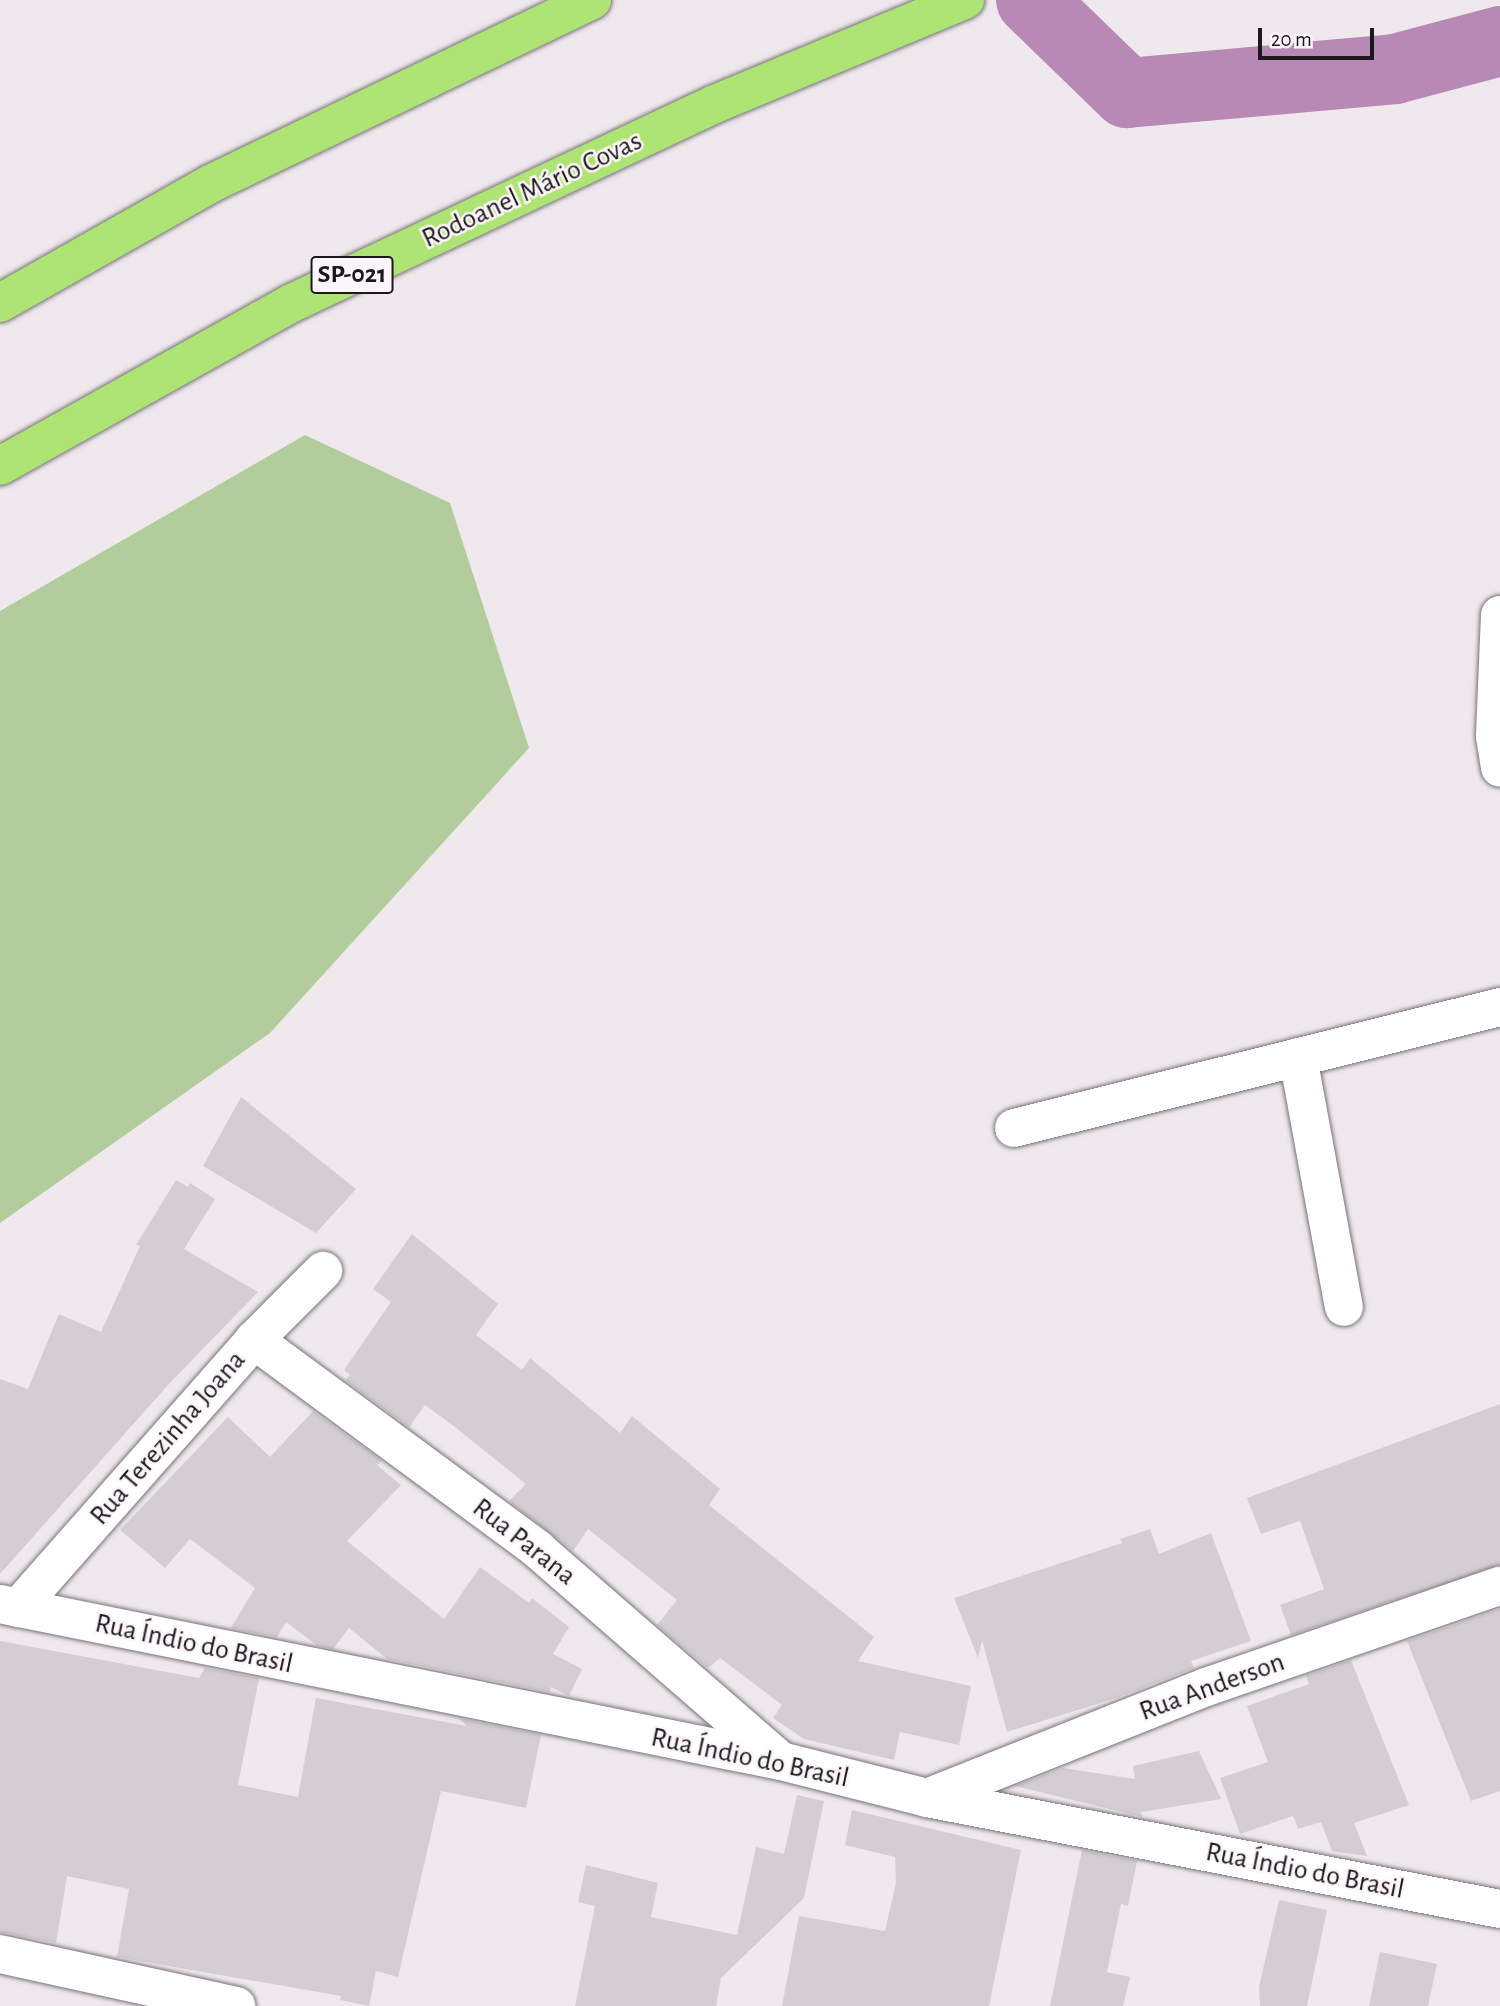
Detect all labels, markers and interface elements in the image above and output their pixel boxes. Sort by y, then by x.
scale bar [1262,14,1378,58]
text: 20 m [1271,29,1312,50]
street label: Rodoanel Mário Covas [417,124,647,256]
road number: SP-021 [310,252,394,298]
street label: Rua Terezinha Joana [83,1344,253,1532]
street label: Rua Parana [466,1491,582,1593]
street label: Rua Índio do Brasil [92,1607,296,1681]
street label: Rua Anderson [1135,1645,1289,1729]
street label: Rua Índio do Brasil [648,1721,852,1795]
street label: Rua Índio do Brasil [1203,1835,1407,1907]

